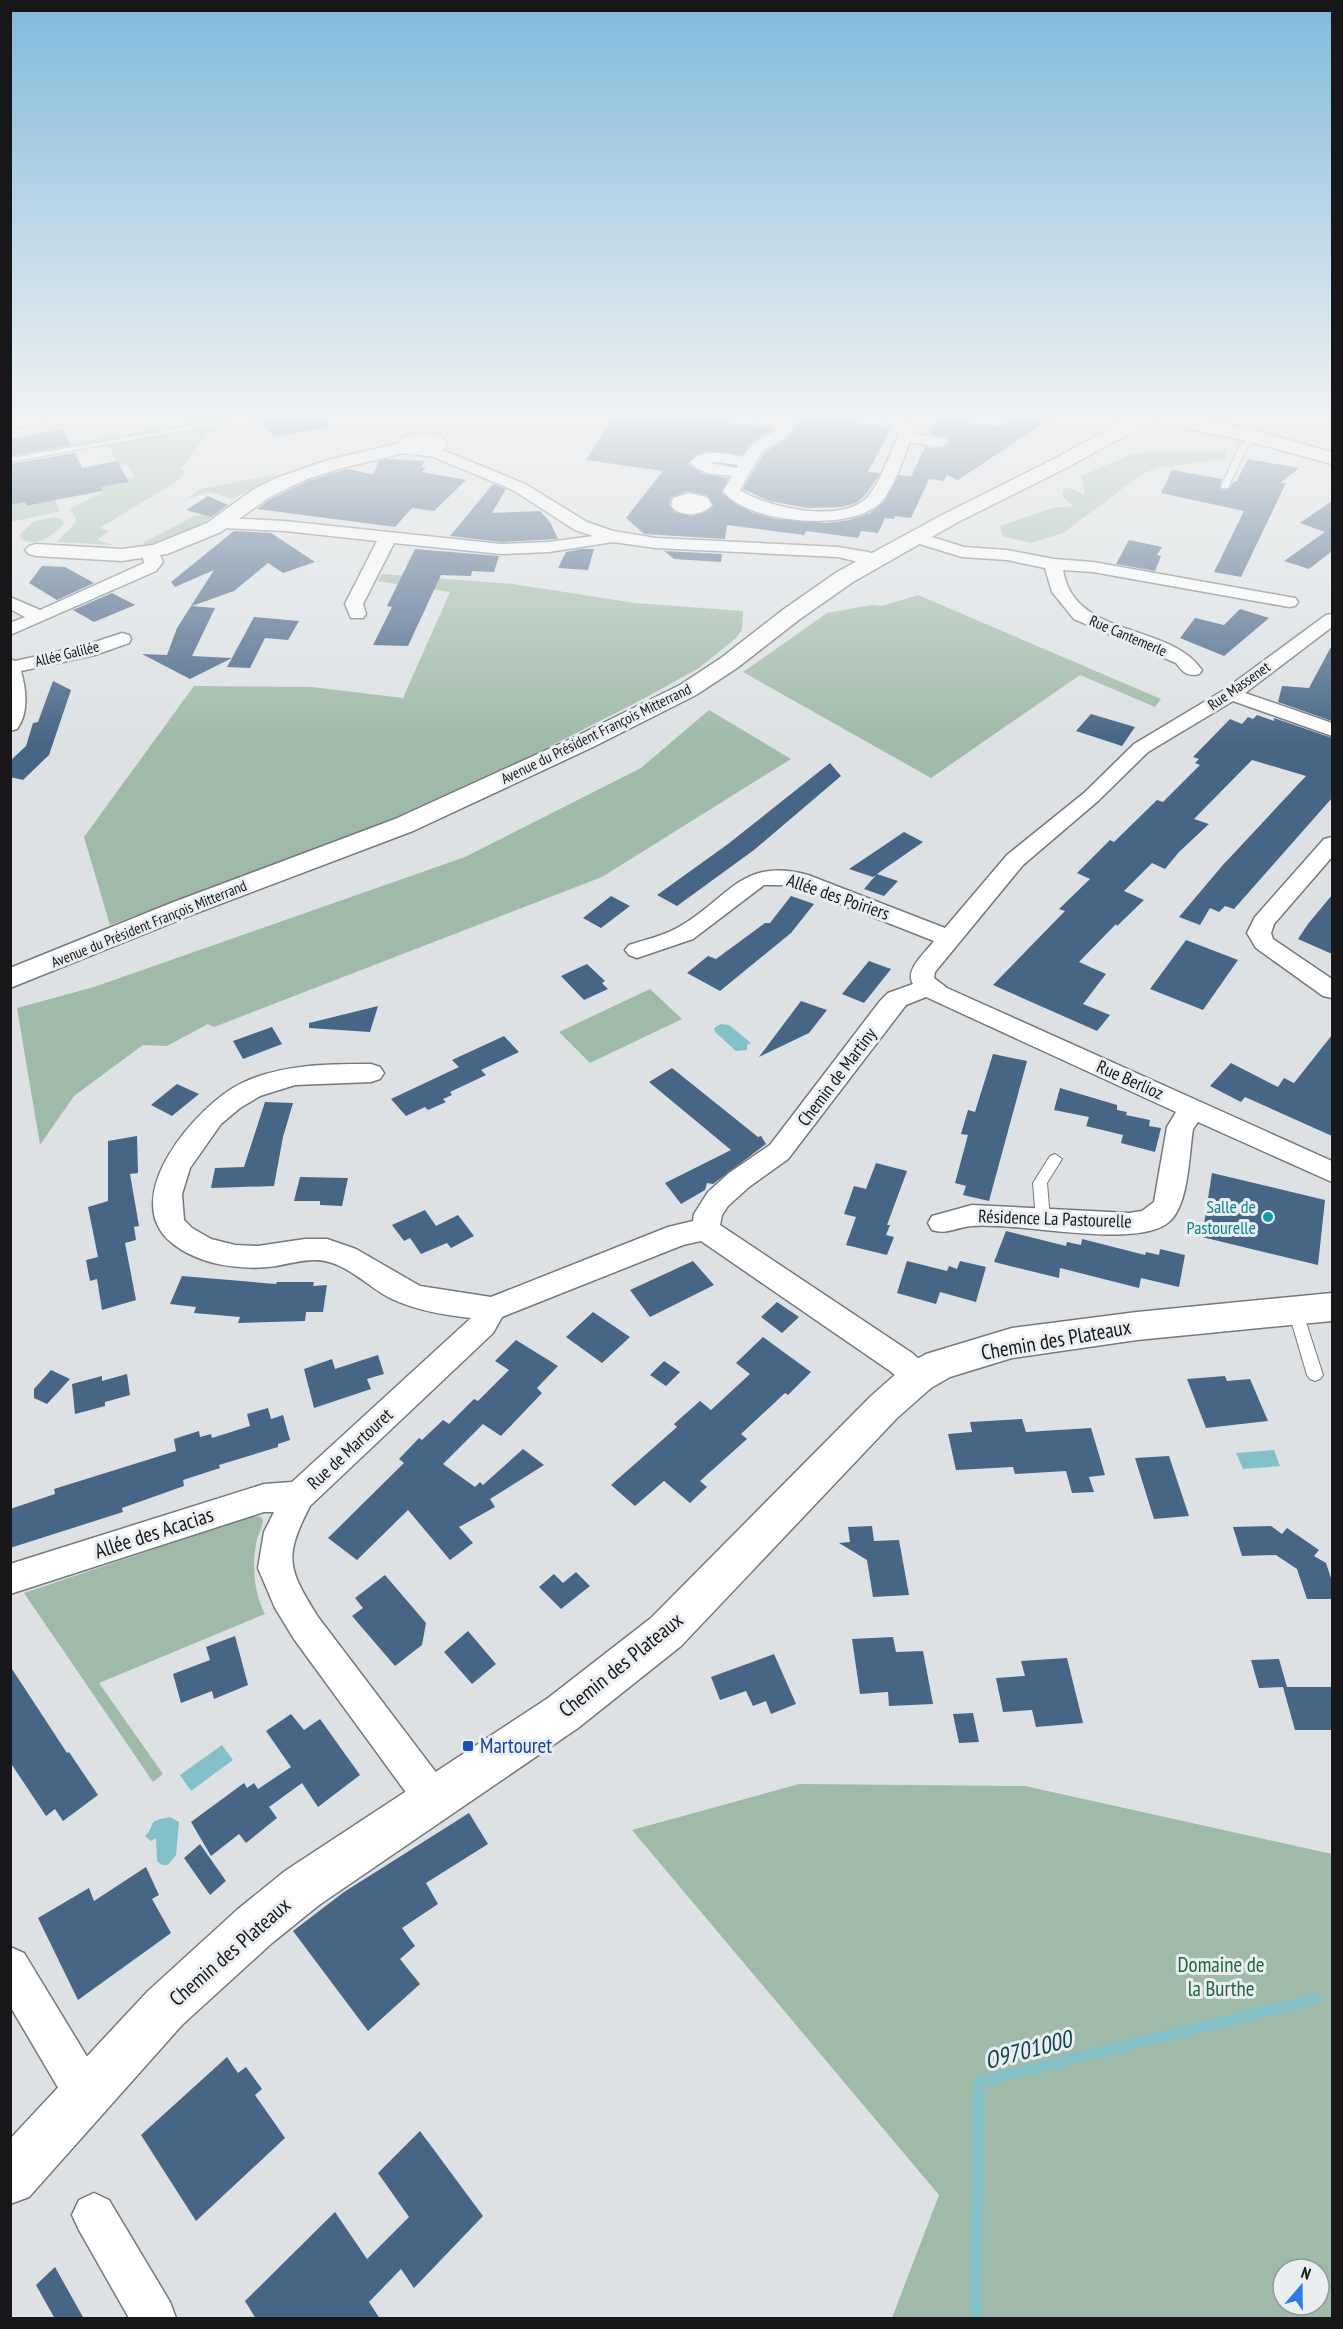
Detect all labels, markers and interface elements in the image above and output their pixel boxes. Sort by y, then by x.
street label: Rue Cantemerle [1087,611,1170,660]
street label: Allée Galilée [33,636,101,671]
street label: Rue Massenet [1204,657,1274,714]
street label: Avenue du Président François Mitterrand [498,679,694,788]
street label: Allée des Poiriers [784,868,893,925]
street label: Avenue du Président François Mitterrand [48,876,249,972]
street label: Chemin de Martiny [792,1023,881,1131]
street label: Rue Berlioz [1093,1055,1167,1104]
place label: Salle de Pastourelle [1187,1195,1256,1239]
street label: Résidence La Pastourelle [978,1204,1132,1233]
marker: Salle de Pastourelle [1261,1210,1275,1224]
street label: Chemin des Plateaux [979,1313,1133,1366]
street label: Rue de Martouret [302,1403,397,1494]
street label: Allée des Acacias [91,1501,217,1564]
street label: Chemin des Plateaux [553,1606,688,1723]
place label: Martouret [480,1732,552,1759]
marker: Martouret [461,1739,475,1753]
street label: Chemin des Plateaux [163,1891,296,2012]
park label: Domaine de la Burthe [1178,1951,1264,2002]
water label: O9701000 [981,2022,1077,2076]
north arrow [1271,2257,1331,2317]
text: N [1299,2262,1314,2284]

